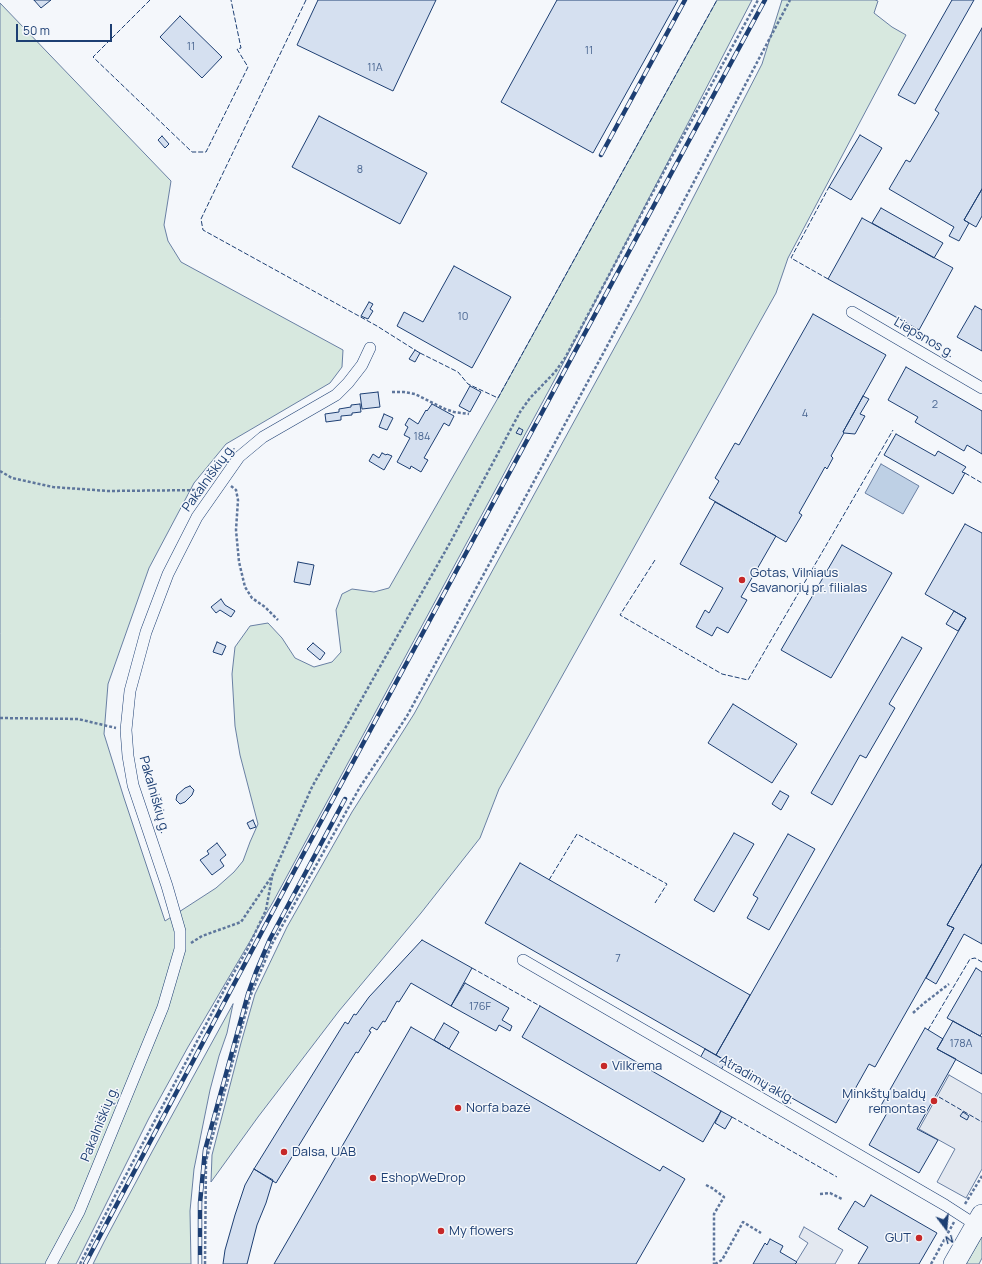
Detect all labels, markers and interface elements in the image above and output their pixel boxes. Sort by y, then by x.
scale bar [18,16,114,42]
text: 50 m [23,22,50,39]
house number: 11 [187,40,195,54]
house number: 11 [585,44,593,58]
house number: 11A [367,61,383,75]
house number: 8 [357,163,363,177]
house number: 10 [458,310,468,324]
street label: Liepsnos g. [891,314,957,362]
house number: 2 [932,398,938,412]
house number: 4 [802,407,808,421]
house number: 184 [413,430,431,444]
street label: Pakalniškių g. [179,441,239,515]
place label: Gotas, Vilniaus Savanorių pr. filialas [750,565,867,596]
marker: Gotas, Vilniaus Savanorių pr. filialas [737,575,747,585]
street label: Pakalniškių g. [135,754,173,836]
house number: 7 [615,952,621,966]
house number: 176F [469,1000,491,1014]
house number: 178A [949,1037,973,1051]
street label: Atradimų aklg. [716,1052,798,1108]
place label: Vilkrema [612,1058,662,1074]
marker: Vilkrema [599,1061,609,1071]
street label: Pakalniškių g. [78,1084,122,1164]
place label: Minkštų baldų remontas [842,1086,926,1117]
marker: Minkštų baldų remontas [929,1096,939,1106]
place label: Norfa bazė [466,1100,531,1116]
marker: Norfa bazė [453,1103,463,1113]
place label: Dalsa, UAB [292,1144,356,1160]
marker: Dalsa, UAB [279,1147,289,1157]
place label: EshopWeDrop [381,1170,466,1186]
marker: EshopWeDrop [368,1173,378,1183]
north arrow [926,1208,966,1248]
place label: My flowers [449,1223,513,1239]
marker: My flowers [436,1226,446,1236]
place label: GUT [885,1230,911,1246]
text: N [944,1232,955,1248]
marker: GUT [914,1233,924,1243]

